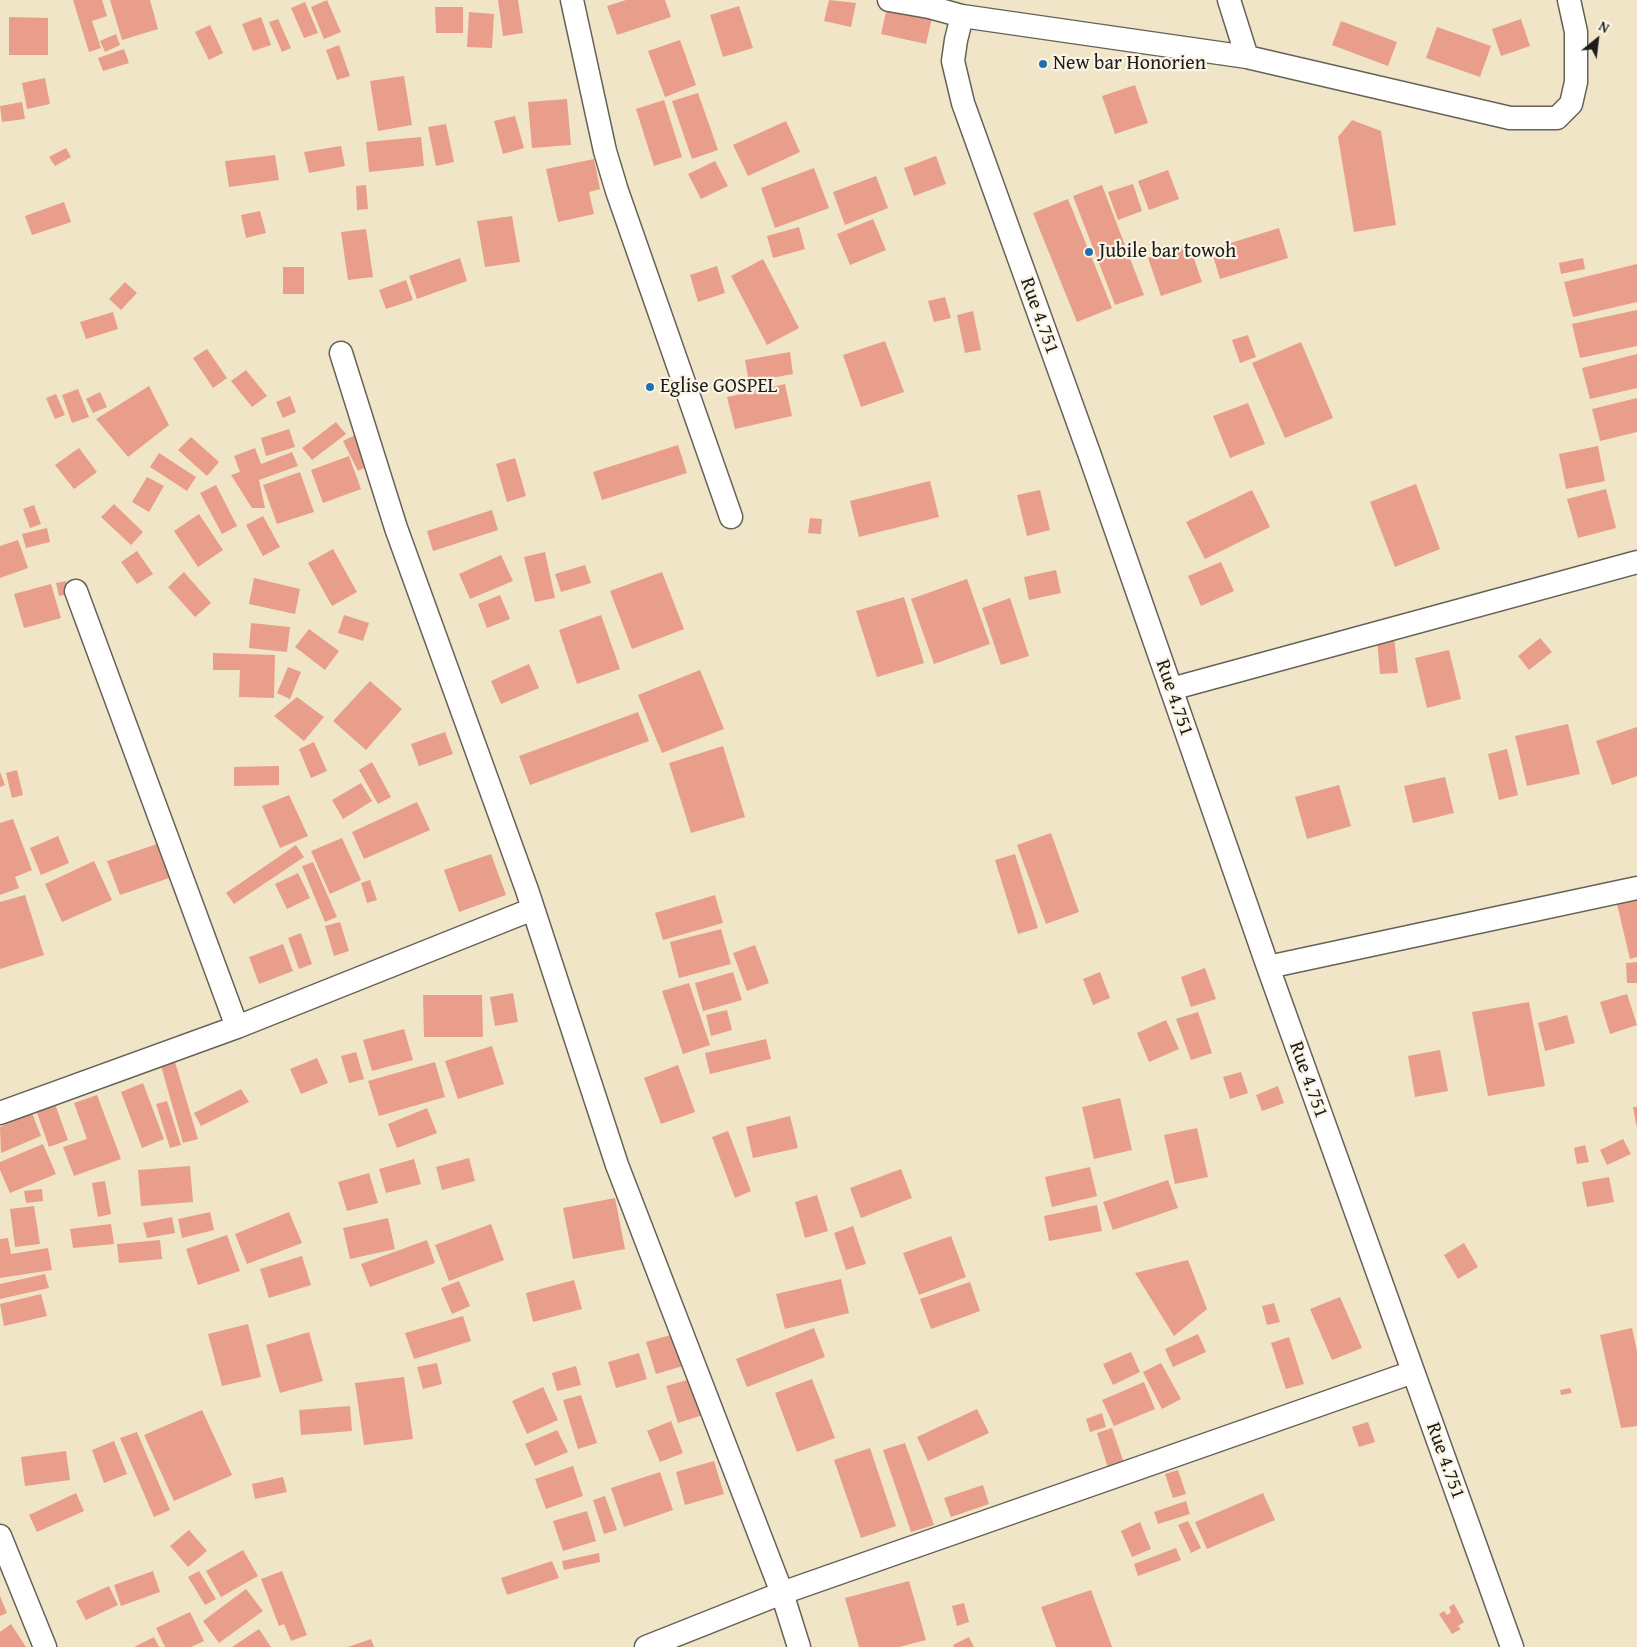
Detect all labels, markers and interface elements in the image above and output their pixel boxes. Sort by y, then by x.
north arrow [1572,15,1622,65]
text: N [1595,16,1613,38]
place label: New bar Honorien [1053,52,1206,76]
marker: New bar Honorien [1037,58,1049,70]
place label: Jubile bar towoh [1099,240,1236,264]
marker: Jubile bar towoh [1083,246,1095,258]
street label: Rue 4.751 [1014,275,1064,357]
place label: Eglise GOSPEL [660,375,777,399]
marker: Eglise GOSPEL [644,381,656,393]
street label: Rue 4.751 [1150,657,1198,739]
street label: Rue 4.751 [1283,1039,1333,1121]
street label: Rue 4.751 [1420,1420,1470,1502]

